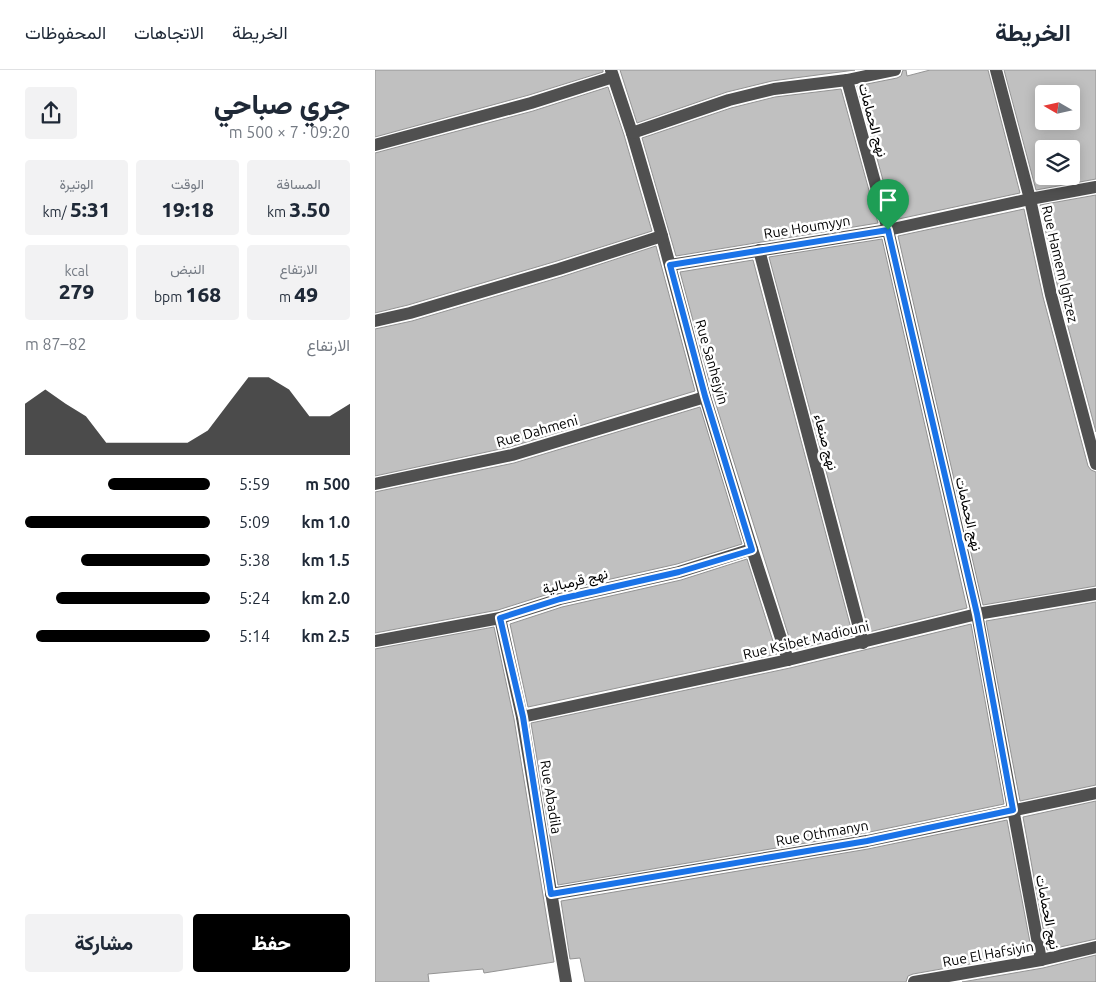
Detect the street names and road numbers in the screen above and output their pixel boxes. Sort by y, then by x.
street label: نهج الحمامات [853,81,891,159]
street label: Rue Hamem lghzez [1039,204,1081,324]
street label: Rue Houmyyn [763,212,851,242]
street label: Rue Sanhejyin [692,318,732,406]
street label: Rue Dahmeni [494,412,580,450]
street label: نهج صنعاء [808,412,841,473]
street label: نهج الحمامات [950,475,985,553]
street label: نهج قرمبالية [541,565,610,600]
street label: Rue Ksibet Madiouni [741,618,871,662]
street label: Rue Abadila [537,759,565,835]
street label: Rue Othmanyn [774,817,870,849]
street label: نهج الحمامات [1030,873,1063,951]
street label: Rue El Hafsiyin [941,938,1035,970]

